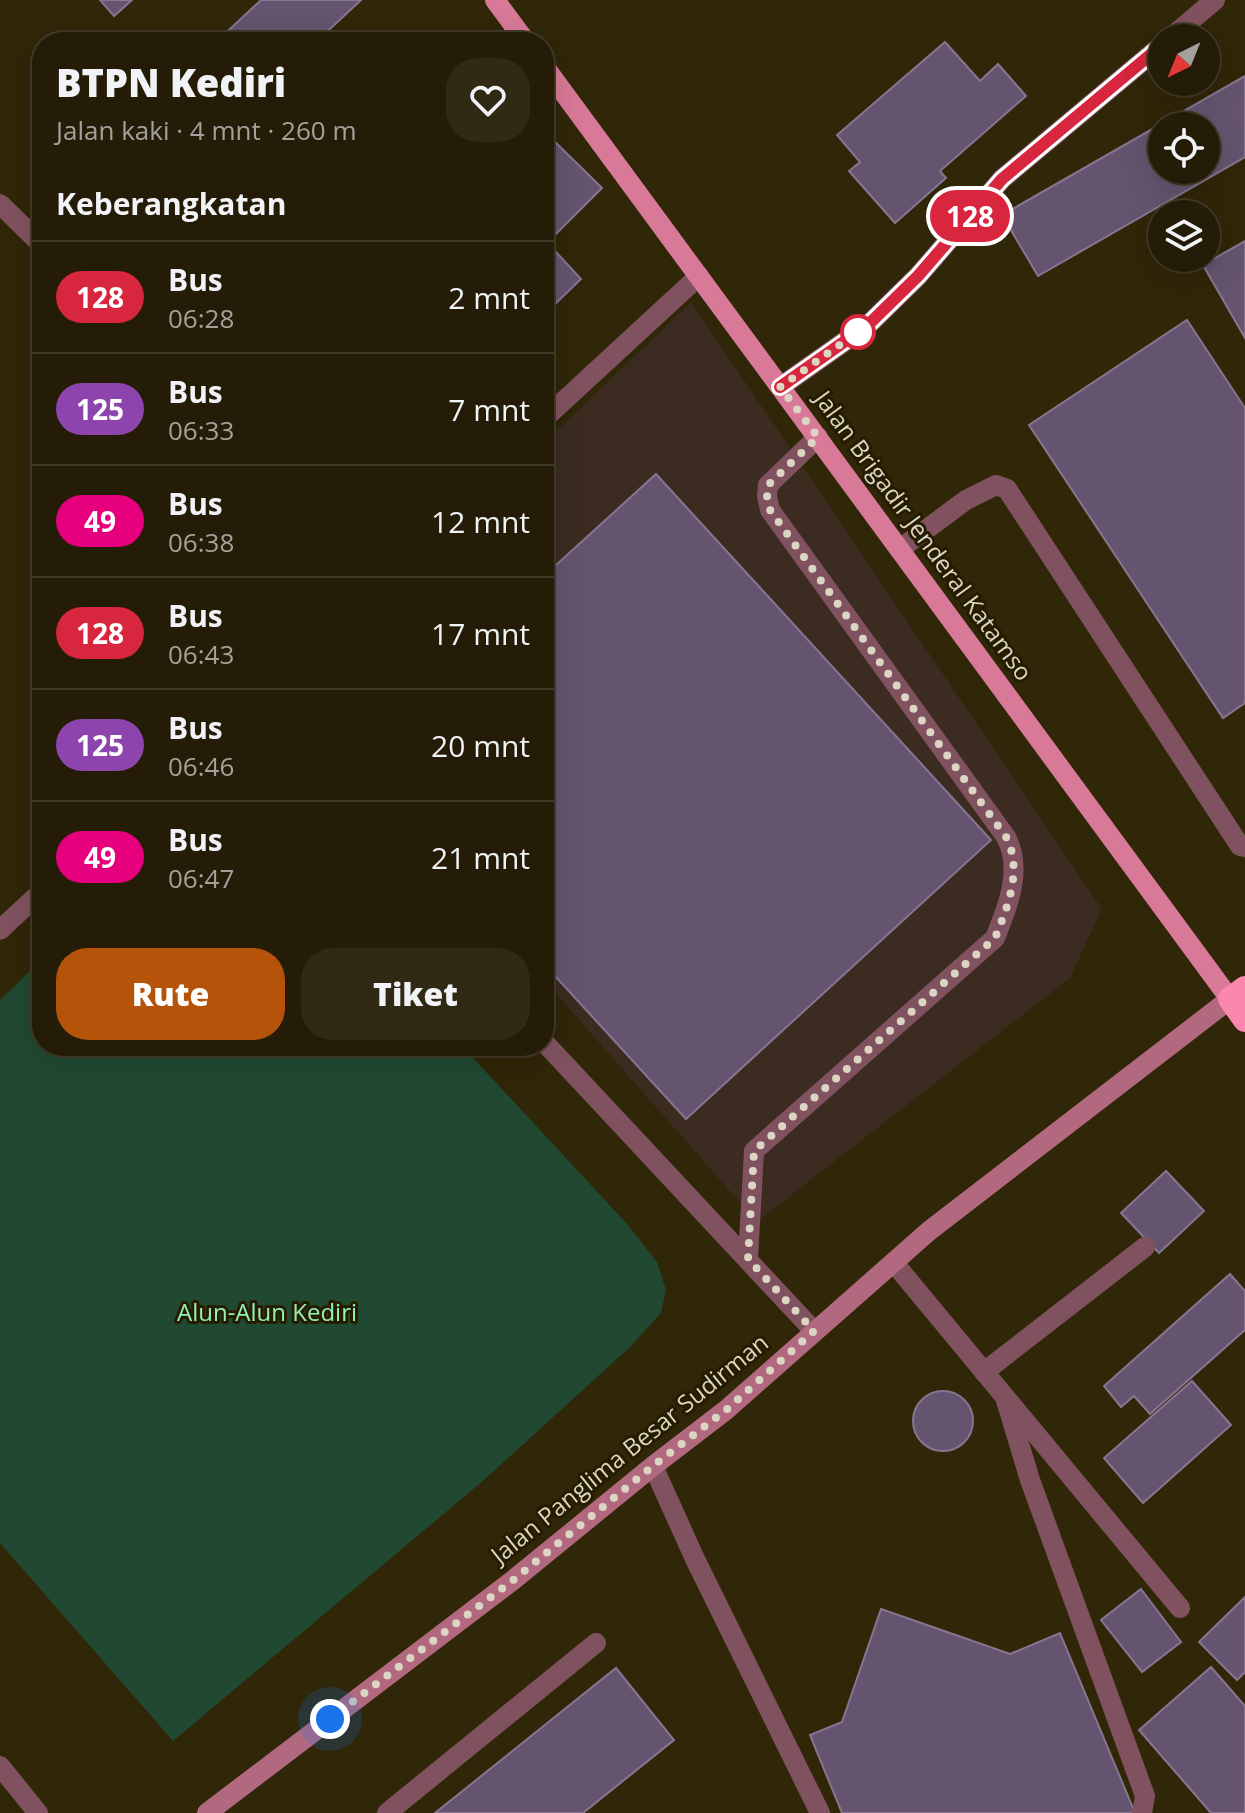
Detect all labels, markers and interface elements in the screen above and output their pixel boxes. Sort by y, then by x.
north arrow [1148,24,1220,96]
map controls [1148,24,1220,272]
text: BTPN Kediri [56,56,286,108]
button: heart [446,58,530,142]
text: Jalan kaki · 4 mnt · 260 m [56,112,356,148]
button: locate [1148,112,1220,184]
text: Keberangkatan [56,183,286,224]
line badge: 128 [924,190,1016,242]
text: 128 [946,197,994,235]
button: layers [1148,200,1220,272]
text: Bus [168,259,223,300]
text: 2 mnt [448,277,530,318]
text: 128 [76,278,124,316]
text: 06:28 [168,300,234,336]
unlabelled marker [841,315,875,349]
text: Bus [168,371,223,412]
street label: Jalan Brigadir Jenderal Katamso [807,382,1041,687]
text: 7 mnt [448,389,530,430]
text: 125 [76,390,124,428]
text: 06:33 [168,412,234,448]
text: Bus [168,483,223,524]
text: 12 mnt [431,501,530,542]
text: 49 [84,502,116,540]
text: 06:38 [168,524,234,560]
text: Bus [168,595,223,636]
text: 17 mnt [431,613,530,654]
text: 128 [76,614,124,652]
text: 06:43 [168,636,234,672]
text: Bus [168,707,223,748]
text: 20 mnt [431,725,530,766]
text: 125 [76,726,124,764]
text: 06:46 [168,748,234,784]
text: Bus [168,819,223,860]
text: 21 mnt [431,837,530,878]
text: 49 [84,838,116,876]
text: 06:47 [168,860,234,896]
button: Rute [56,948,285,1040]
button: Tiket [301,948,530,1040]
park label: Alun-Alun Kediri [177,1295,357,1328]
street label: Jalan Panglima Besar Sudirman [482,1325,775,1571]
your location [310,1699,350,1739]

